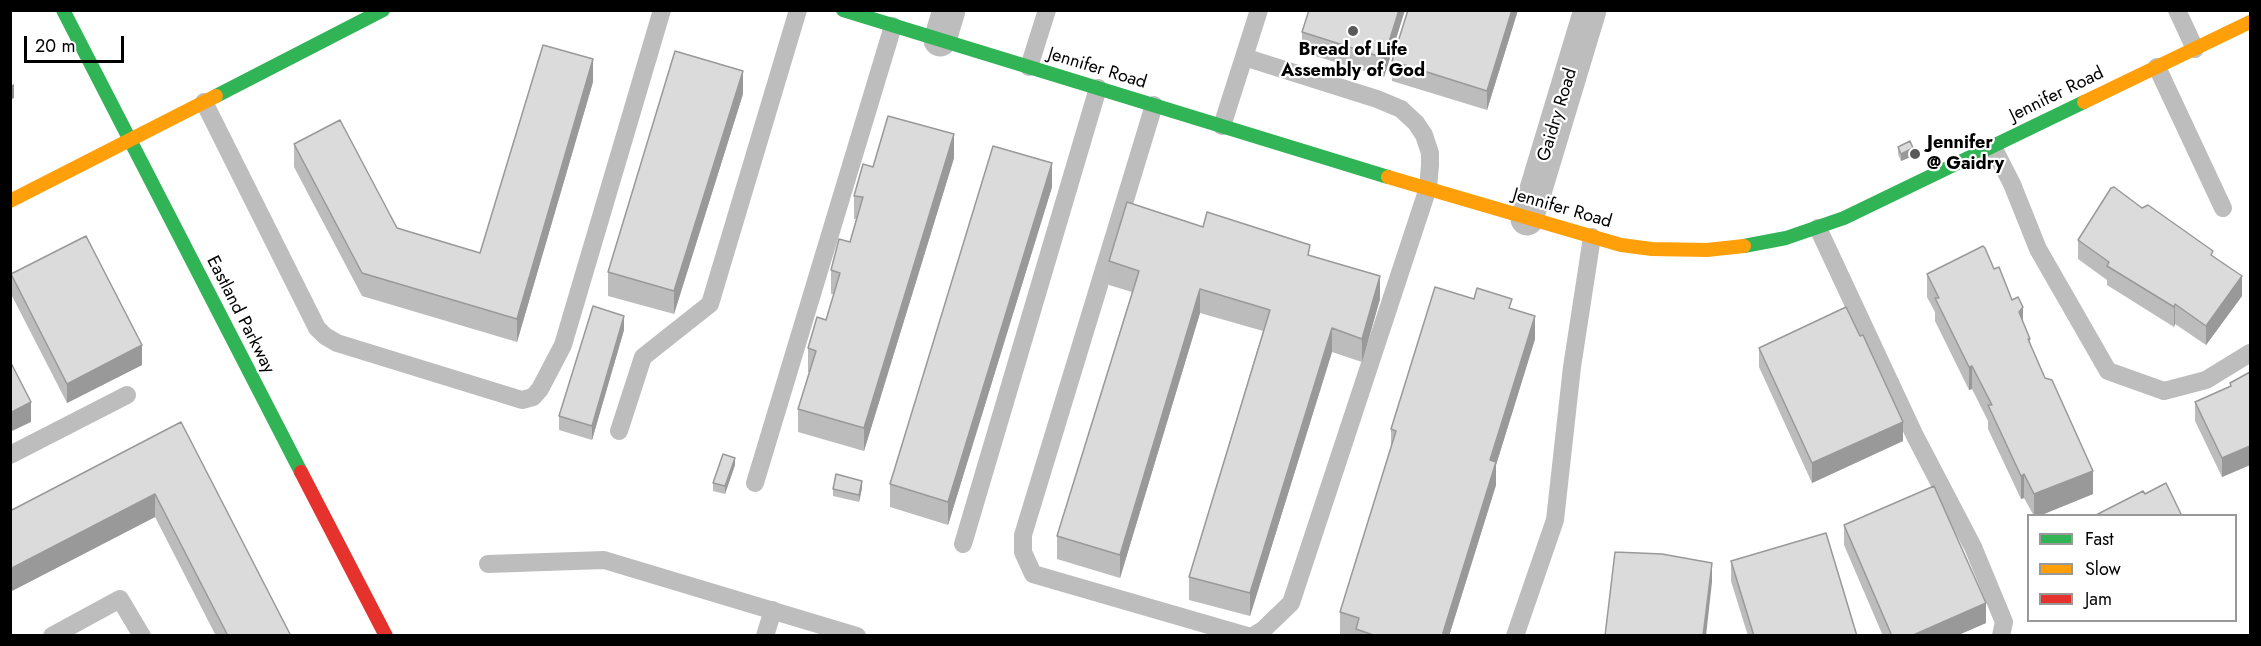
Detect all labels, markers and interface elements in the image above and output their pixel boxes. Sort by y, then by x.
scale bar [27,24,128,62]
marker: Bread of Life Assembly of God [1346,24,1360,38]
text: 20 m [35,33,75,59]
place label: Bread of Life Assembly of God [1281,40,1425,82]
street label: Jennifer Road [1045,44,1149,94]
street label: Jennifer Road [2006,63,2108,127]
street label: Gaidry Road [1534,66,1582,164]
place label: Jennifer @ Gaidry [1927,133,2004,176]
marker: Jennifer @ Gaidry [1908,147,1922,161]
street label: Jennifer Road [1510,185,1614,233]
street label: Eastland Parkway [201,253,279,377]
legend [2027,514,2237,622]
text: Fast [2085,526,2114,552]
text: Slow [2085,556,2121,582]
text: Jam [2085,586,2112,612]

